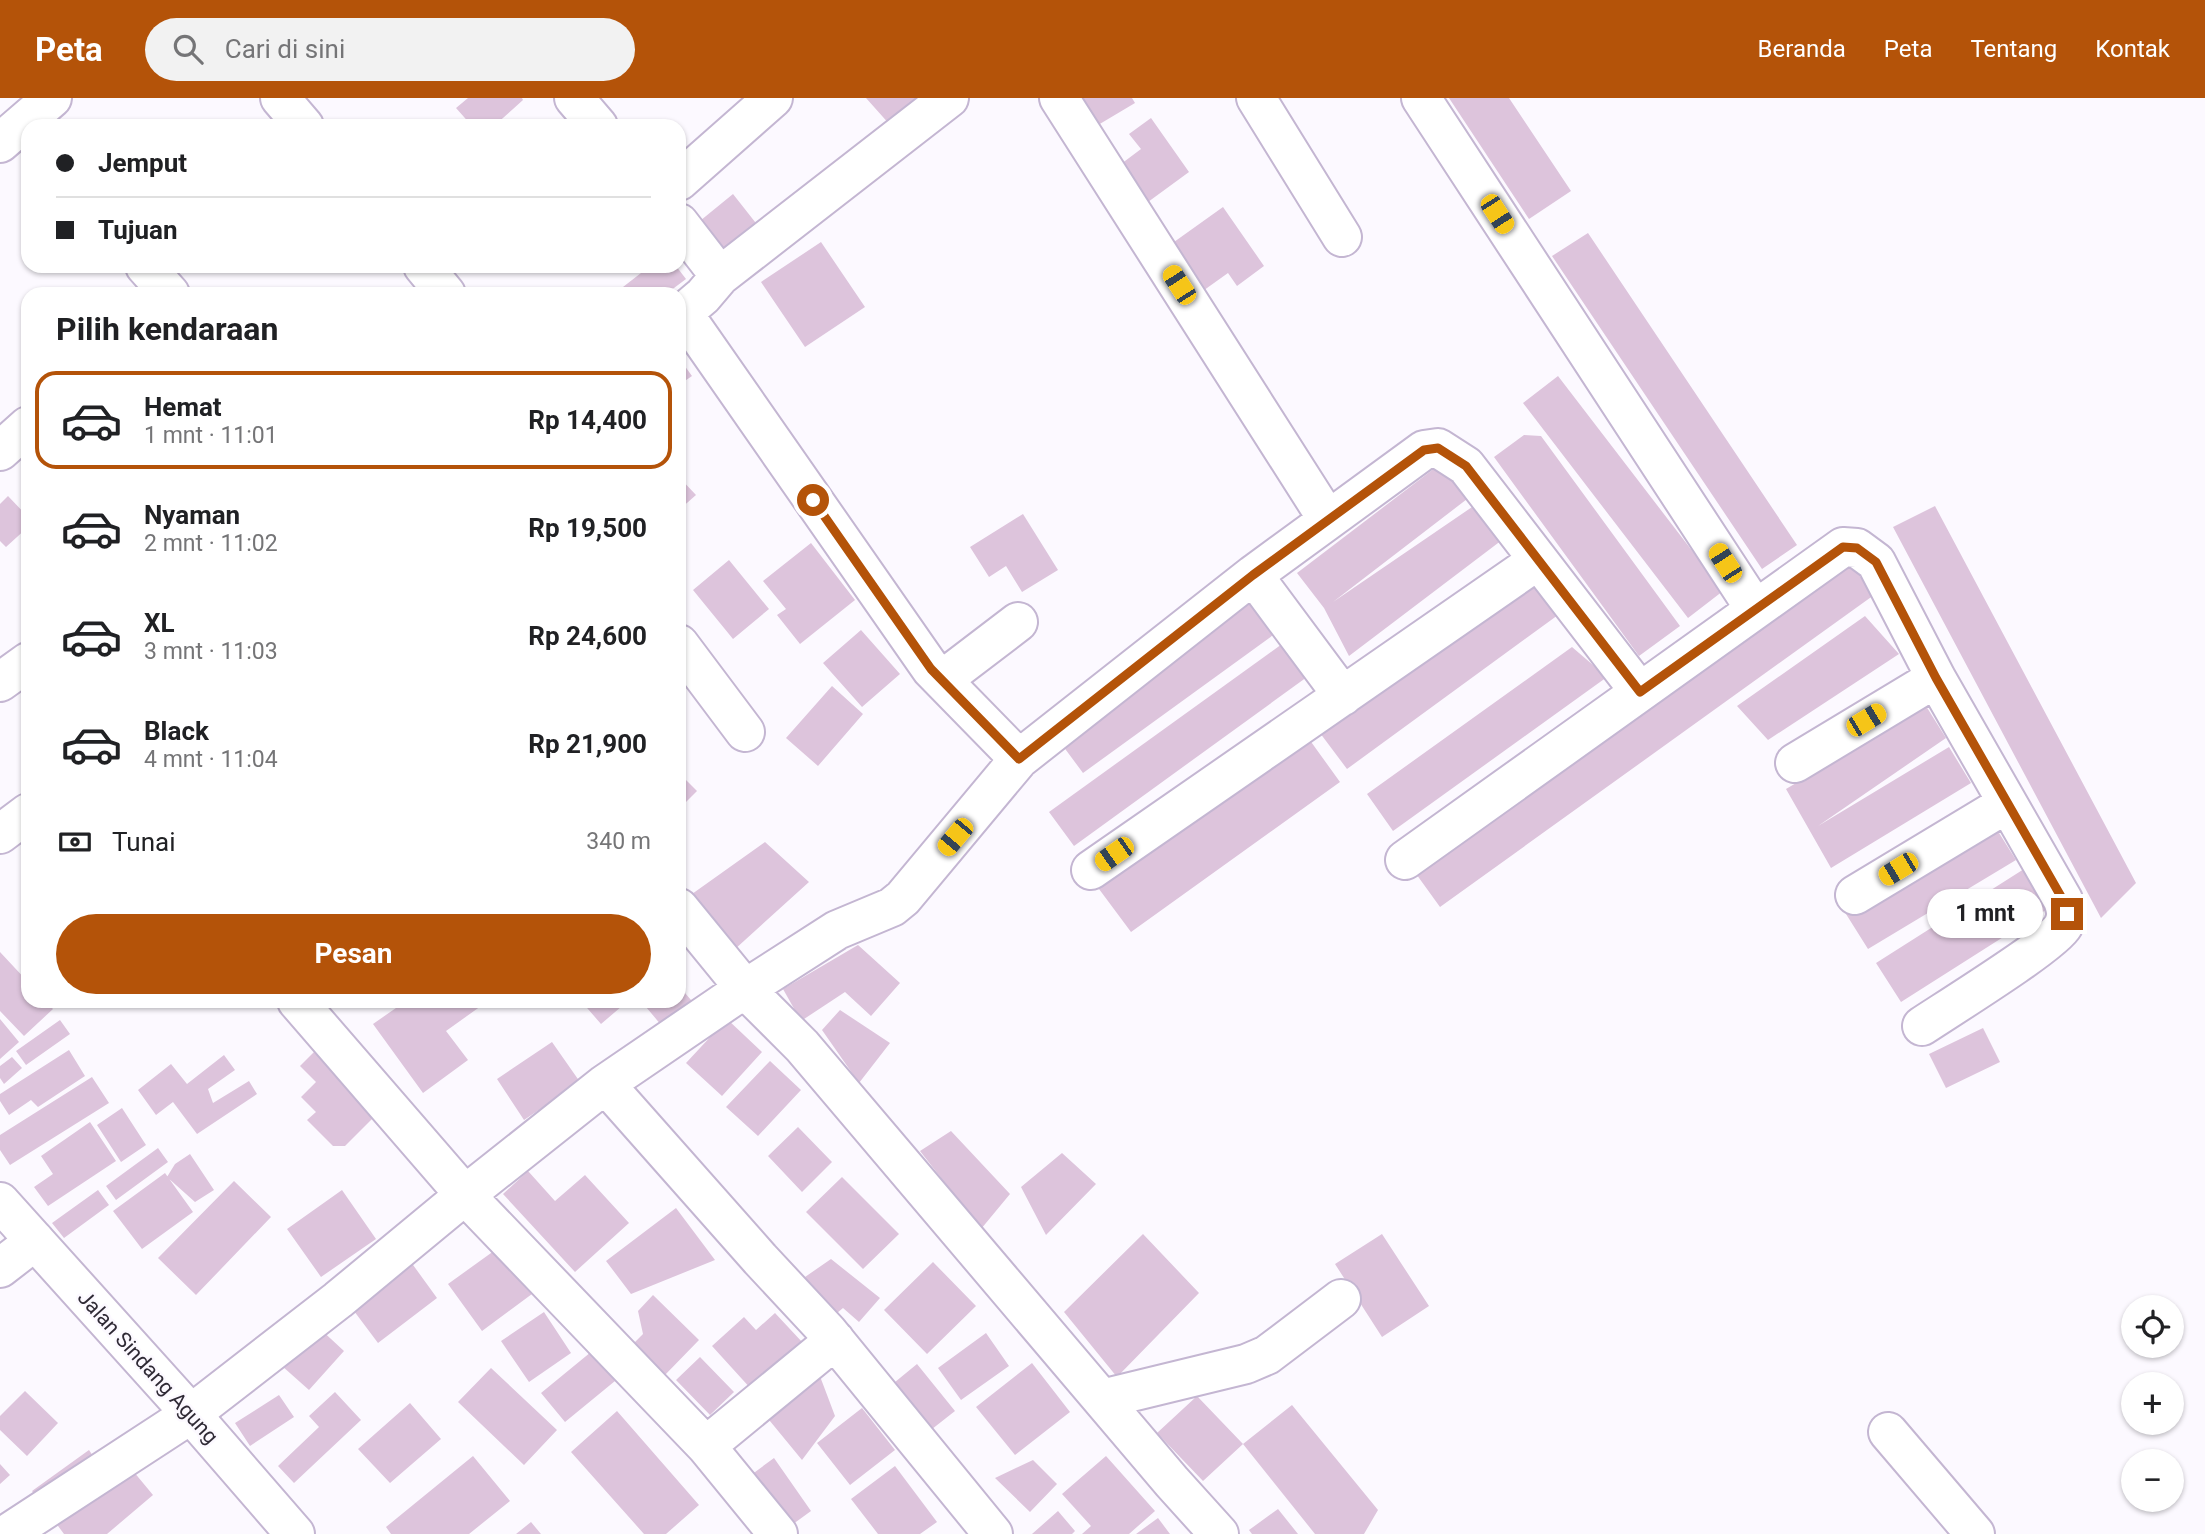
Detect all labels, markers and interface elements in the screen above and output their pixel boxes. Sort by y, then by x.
search box [145,18,635,81]
text: Peta [35,30,103,69]
icon: search [169,30,207,68]
text: Cari di sini [225,34,345,64]
text: Beranda [1758,35,1846,63]
text: Peta [1884,35,1932,63]
text: Tentang [1970,35,2057,63]
text: Kontak [2095,35,2170,63]
text: Jemput [98,148,187,178]
car [1477,191,1518,237]
text: Tujuan [98,215,178,245]
car [1159,262,1200,308]
text: Pilih kendaraan [56,310,278,348]
icon: car [60,389,123,452]
text: Hemat [144,392,222,422]
text: Rp 14,400 [528,405,647,435]
text: 1 mnt · 11:01 [144,422,278,449]
route start [797,484,829,516]
icon: car [60,497,123,560]
text: Nyaman [144,500,240,530]
text: Rp 19,500 [528,513,647,543]
text: 2 mnt · 11:02 [144,530,278,557]
car [1705,540,1746,586]
icon: car [60,605,123,668]
text: XL [144,608,175,638]
text: Rp 24,600 [528,621,647,651]
text: 3 mnt · 11:03 [144,638,278,665]
car [1843,700,1890,740]
icon: car [60,713,123,776]
text: Black [144,716,209,746]
text: Rp 21,900 [528,729,647,759]
text: 4 mnt · 11:04 [144,746,278,773]
car [934,814,977,860]
icon: cash [56,823,94,861]
text: Tunai [112,827,175,857]
text: 340 m [586,828,651,855]
car [1091,833,1138,875]
car [1875,849,1922,889]
callout: 1 mnt [1927,890,2042,938]
route end [2051,898,2083,930]
text: 1 mnt [1955,900,2015,927]
button: Pesan [56,914,651,994]
street label: Jalan Sindang Agung [73,1285,223,1449]
map controls [2121,1295,2184,1512]
button: locate [2121,1295,2184,1358]
button: + [2121,1372,2184,1435]
button: − [2121,1449,2184,1512]

